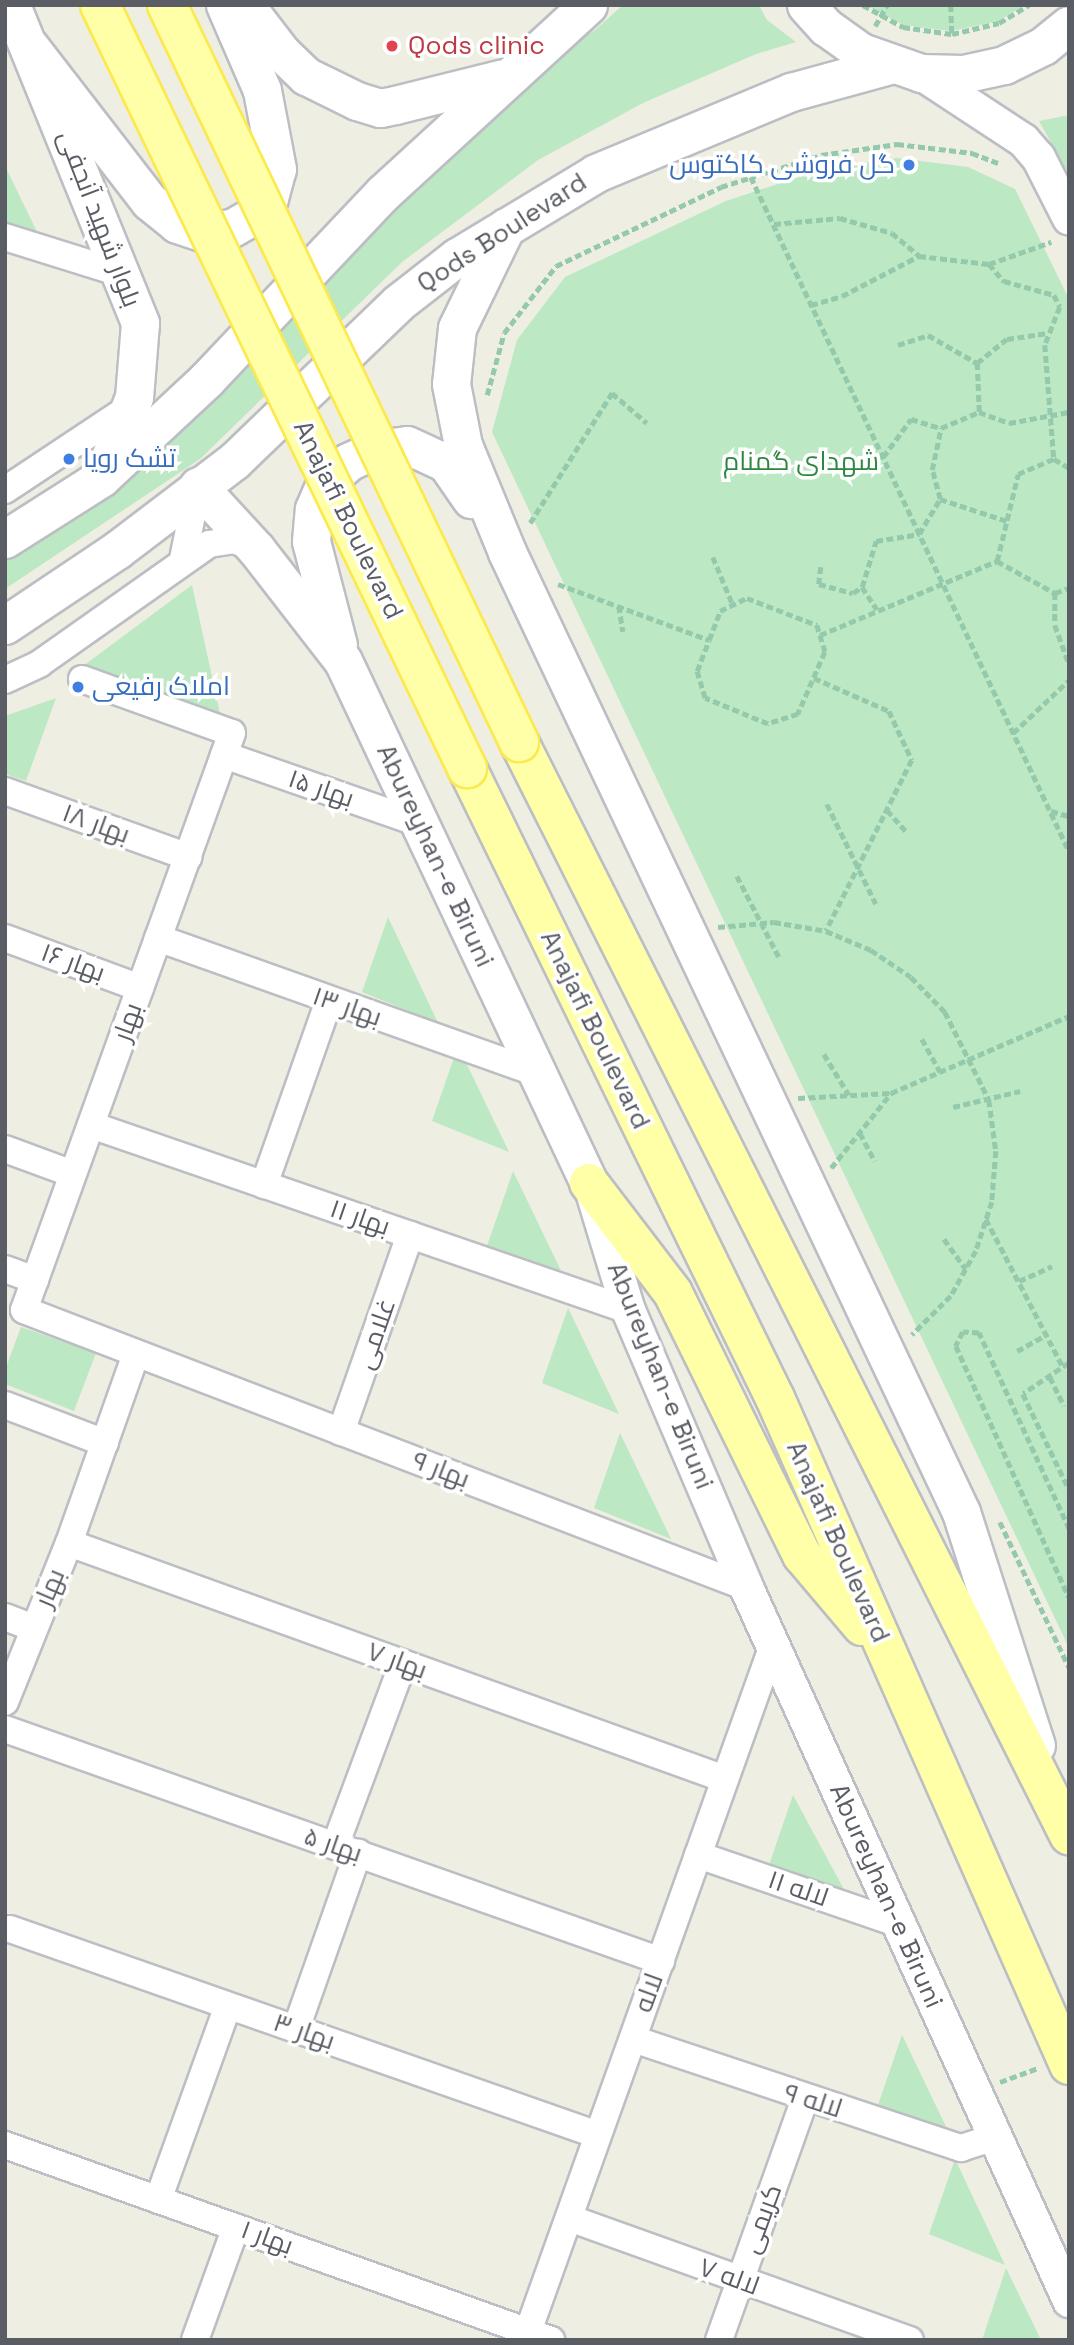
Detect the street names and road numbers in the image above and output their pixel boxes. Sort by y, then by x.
street label: بلوار شهید آنجفی [51,126,147,312]
street label: Qods Boulevard [411,167,593,299]
street label: Anajafi Boulevard [286,416,410,624]
street label: Abureyhan-e Biruni [370,740,500,972]
street label: بهار ۱۵ [284,763,358,815]
street label: بهار ۱۸ [58,797,134,851]
street label: Anajafi Boulevard [533,926,657,1134]
street label: بهار ۱۶ [37,937,109,989]
street label: بهار ۱۳ [308,981,386,1033]
street label: بهار [107,999,149,1045]
street label: بهار ۱۱ [326,1193,394,1243]
street label: Abureyhan-e Biruni [600,1258,720,1494]
street label: غلامی [349,1295,403,1373]
street label: Anajafi Boulevard [780,1437,896,1647]
street label: بهار ۹ [408,1445,474,1495]
street label: بهار [28,1564,72,1612]
street label: بهار ۷ [363,1636,431,1686]
street label: Abureyhan-e Biruni [823,1779,949,2013]
street label: بهار ۵ [300,1821,366,1869]
street label: لاله ۱۱ [764,1864,832,1914]
street label: لاله [628,1969,670,2017]
street label: بهار ۳ [269,2007,339,2057]
street label: لاله ۹ [780,2077,846,2125]
street label: کریمی [735,2180,789,2258]
street label: بهار ۱ [237,2214,297,2262]
street label: لاله ۷ [695,2252,763,2302]

